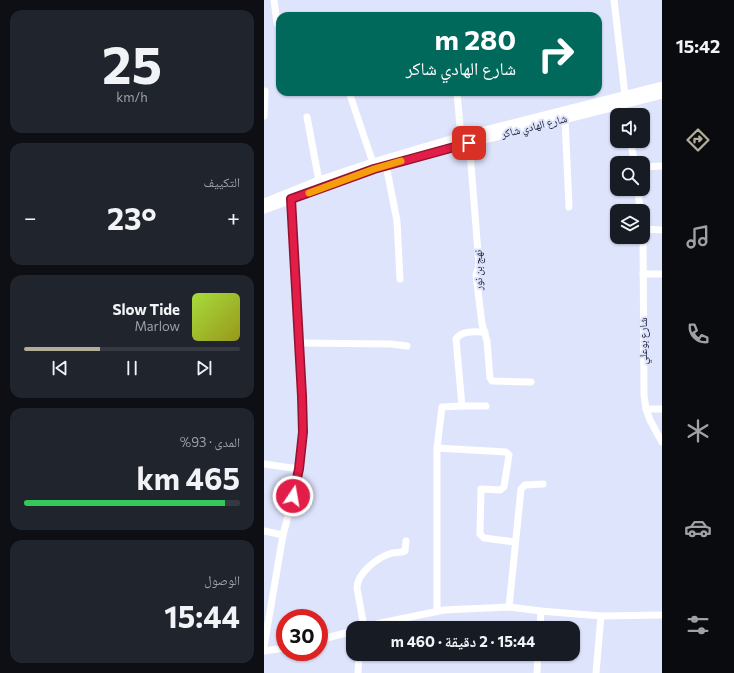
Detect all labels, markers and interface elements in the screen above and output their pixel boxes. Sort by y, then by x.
text: 280 m [435,22,516,56]
icon: right [530,28,582,80]
text: 25 [102,31,162,95]
text: 15:42 [676,35,720,57]
text: شارع الهادي شاكر [406,57,516,79]
text: km/h [116,89,148,105]
map controls [610,108,650,244]
button: sound [610,108,650,148]
street label: شارع الهادي شاكر [499,111,569,143]
pin [452,126,486,160]
icon: directions [684,126,712,154]
icon: arrive [458,132,480,154]
button: search [610,156,650,196]
text: التكييف [204,174,240,190]
text: 23° [107,199,157,236]
text: − [24,204,37,231]
text: + [227,204,240,231]
button: layers [610,204,650,244]
icon: music [684,223,712,251]
street label: نهج بن نور [471,250,485,291]
text: Slow Tide [112,300,180,318]
text: Marlow [134,318,180,334]
street label: شارع بوعلي [636,318,652,365]
icon: phone [684,320,712,348]
icon: previous [49,357,71,379]
icon: pause [121,357,143,379]
icon: next [193,357,215,379]
icon: climate [684,417,712,445]
text: المدى · 93% [180,434,240,450]
text: 465 km [136,459,240,496]
position arrow [272,475,314,517]
icon: car [684,514,712,542]
text: الوصول [204,572,240,588]
text: 15:44 [164,597,240,634]
speed limit sign: 30 [276,609,328,661]
icon: filters [684,611,712,639]
text: 15:44 · 2 دقيقة · 460 m [391,632,535,650]

